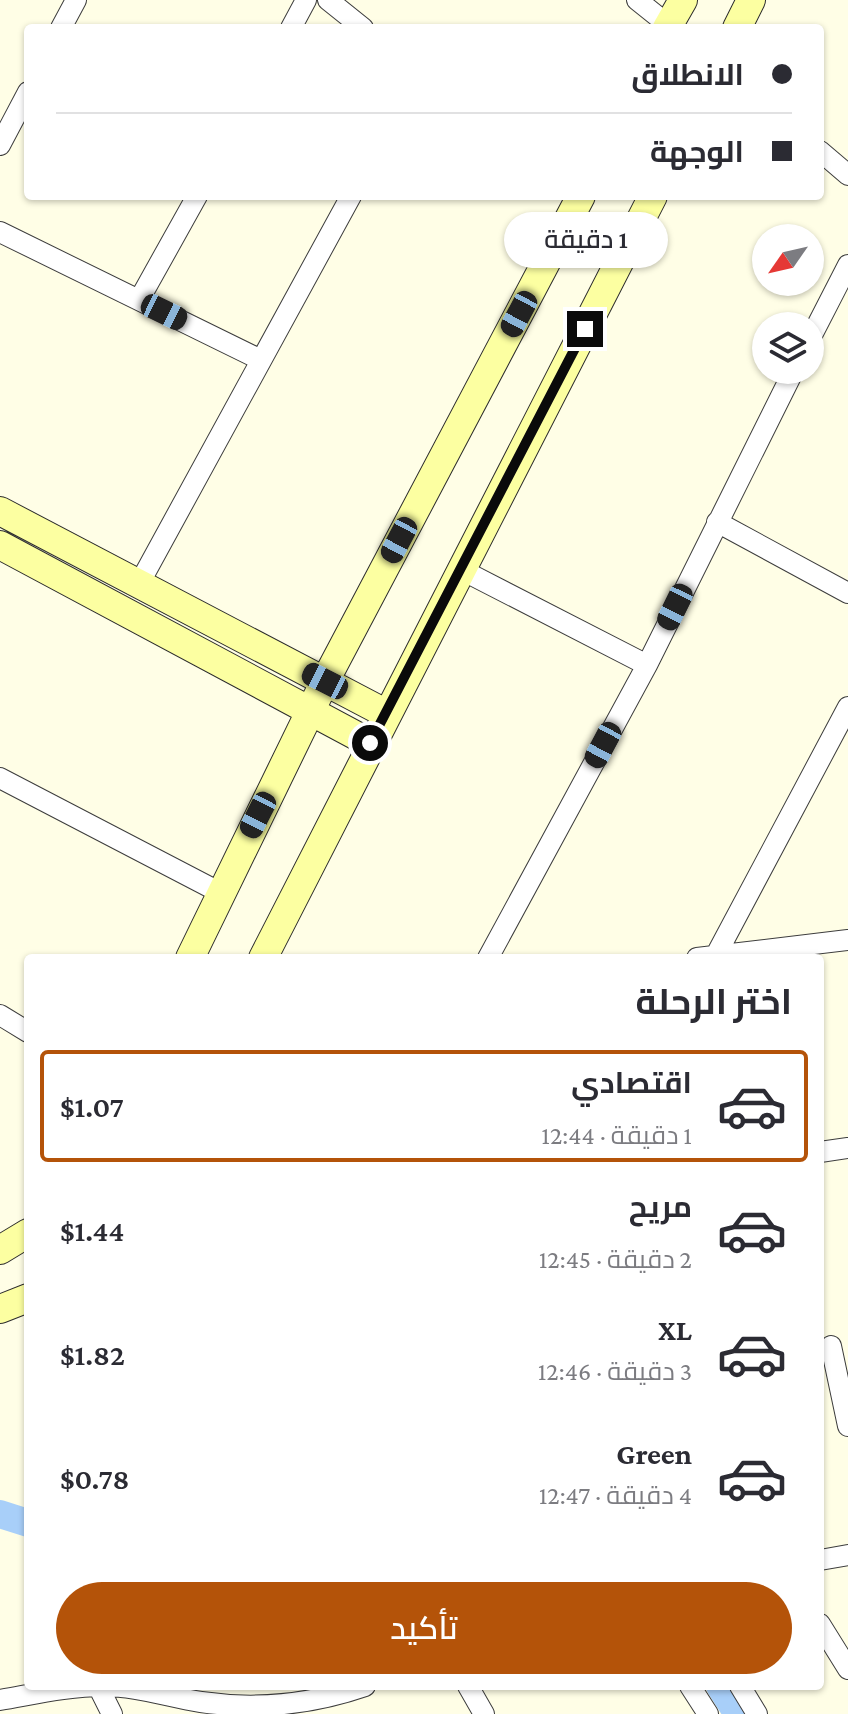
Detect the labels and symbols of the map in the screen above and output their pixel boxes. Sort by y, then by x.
callout: 1 دقيقة [503,213,667,269]
north arrow [752,224,824,296]
car [497,287,541,341]
car [137,291,191,333]
route end [567,311,603,347]
car [377,513,421,567]
car [654,580,696,634]
car [298,659,352,703]
car [581,718,625,772]
route start [352,725,388,761]
car [236,788,280,842]

